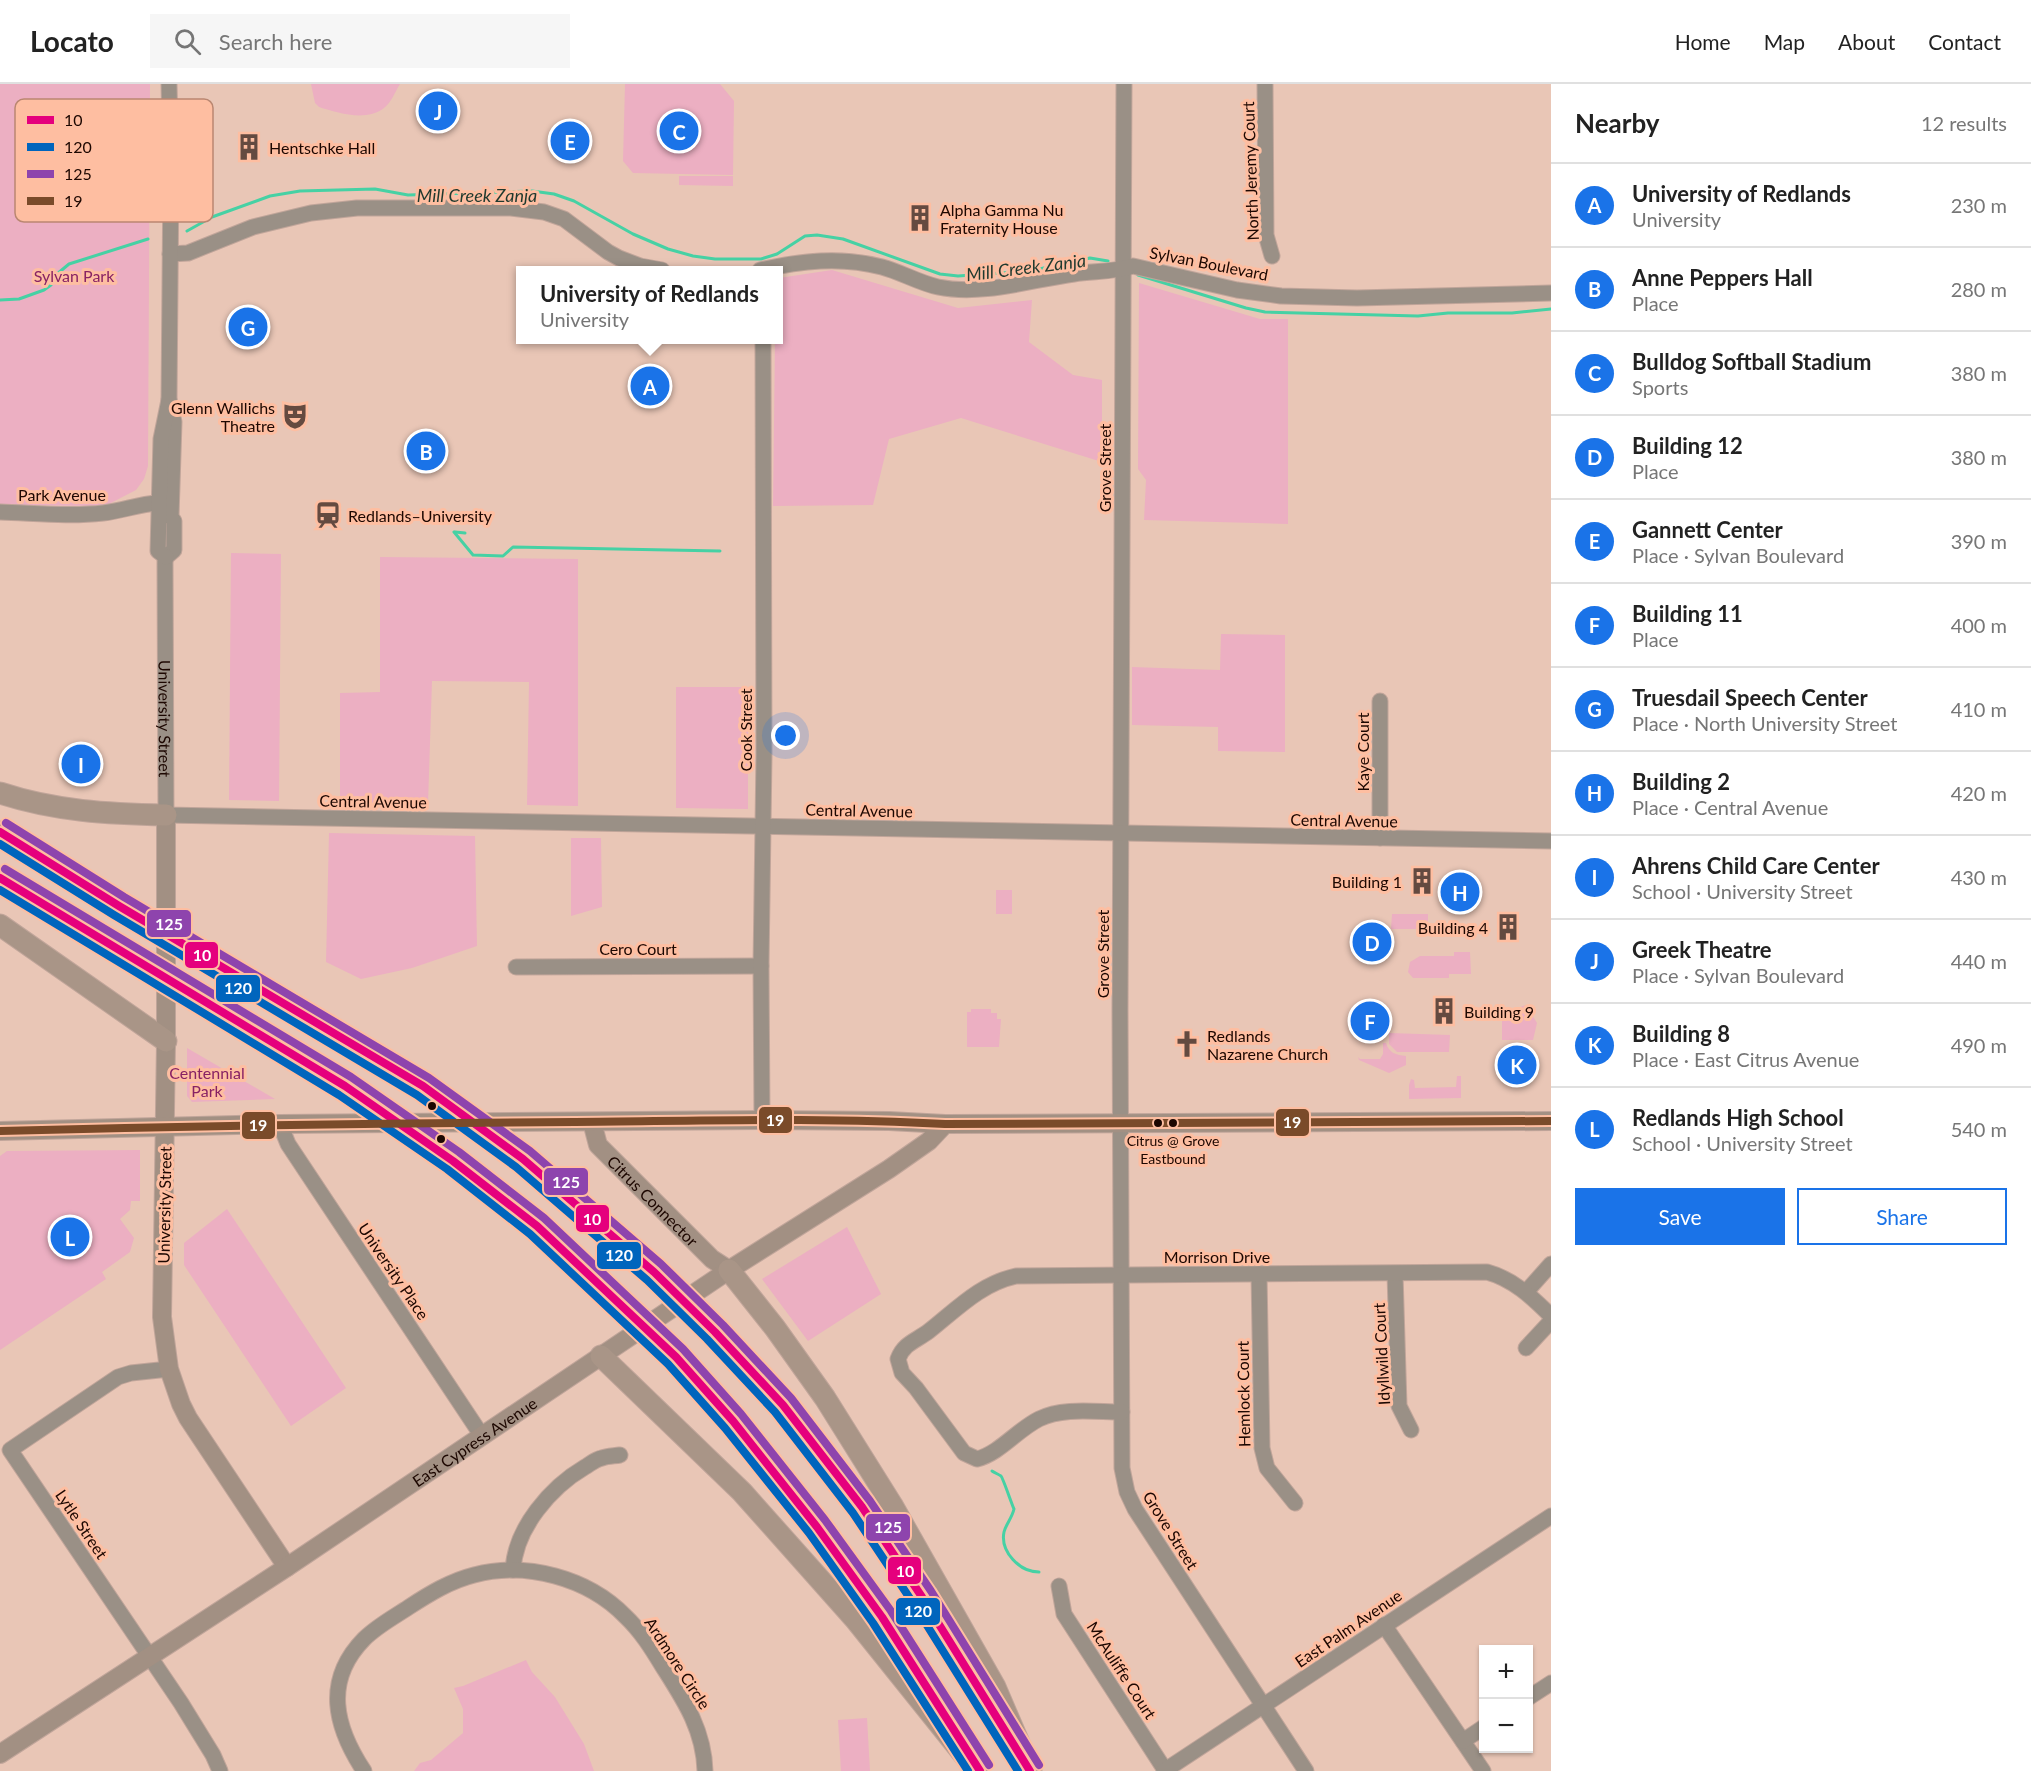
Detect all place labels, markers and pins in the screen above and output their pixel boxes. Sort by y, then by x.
pin: J [418,88,458,134]
pin: C [660,108,698,154]
pin: E [550,118,590,164]
building icon: Hentschke Hall [234,132,264,162]
place label: Hentschke Hall [269,138,375,157]
place label: Alpha Gamma Nu Fraternity House [940,200,1063,237]
building icon: Alpha Gamma Nu Fraternity House [905,203,935,233]
pin: G [228,304,268,350]
pin: A [630,364,670,408]
place label: Glenn Wallichs Theatre [171,398,275,435]
theatre icon: Glenn Wallichs Theatre [280,401,310,431]
pin: B [406,428,446,473]
station icon: Redlands–University [313,500,343,530]
place label: Redlands–University [348,506,493,525]
pin: I [62,742,100,786]
building icon: Building 1 [1407,866,1437,896]
pin: H [1440,870,1480,914]
place label: Building 1 [1332,872,1402,891]
building icon: Building 4 [1493,912,1523,942]
place label: Building 4 [1418,918,1488,937]
pin: D [1352,920,1392,964]
building icon: Building 9 [1429,996,1459,1026]
pin: F [1350,998,1390,1044]
place label: Building 9 [1464,1002,1534,1021]
place label: Redlands Nazarene Church [1207,1026,1328,1063]
church icon: Redlands Nazarene Church [1172,1029,1202,1059]
pin: K [1498,1042,1537,1088]
unlabelled marker [426,1100,438,1112]
unlabelled marker [1152,1117,1164,1129]
marker: Citrus @ Grove Eastbound [1167,1117,1179,1129]
place label: Citrus @ Grove Eastbound [1127,1132,1219,1167]
unlabelled marker [435,1133,447,1145]
pin: L [50,1214,90,1260]

